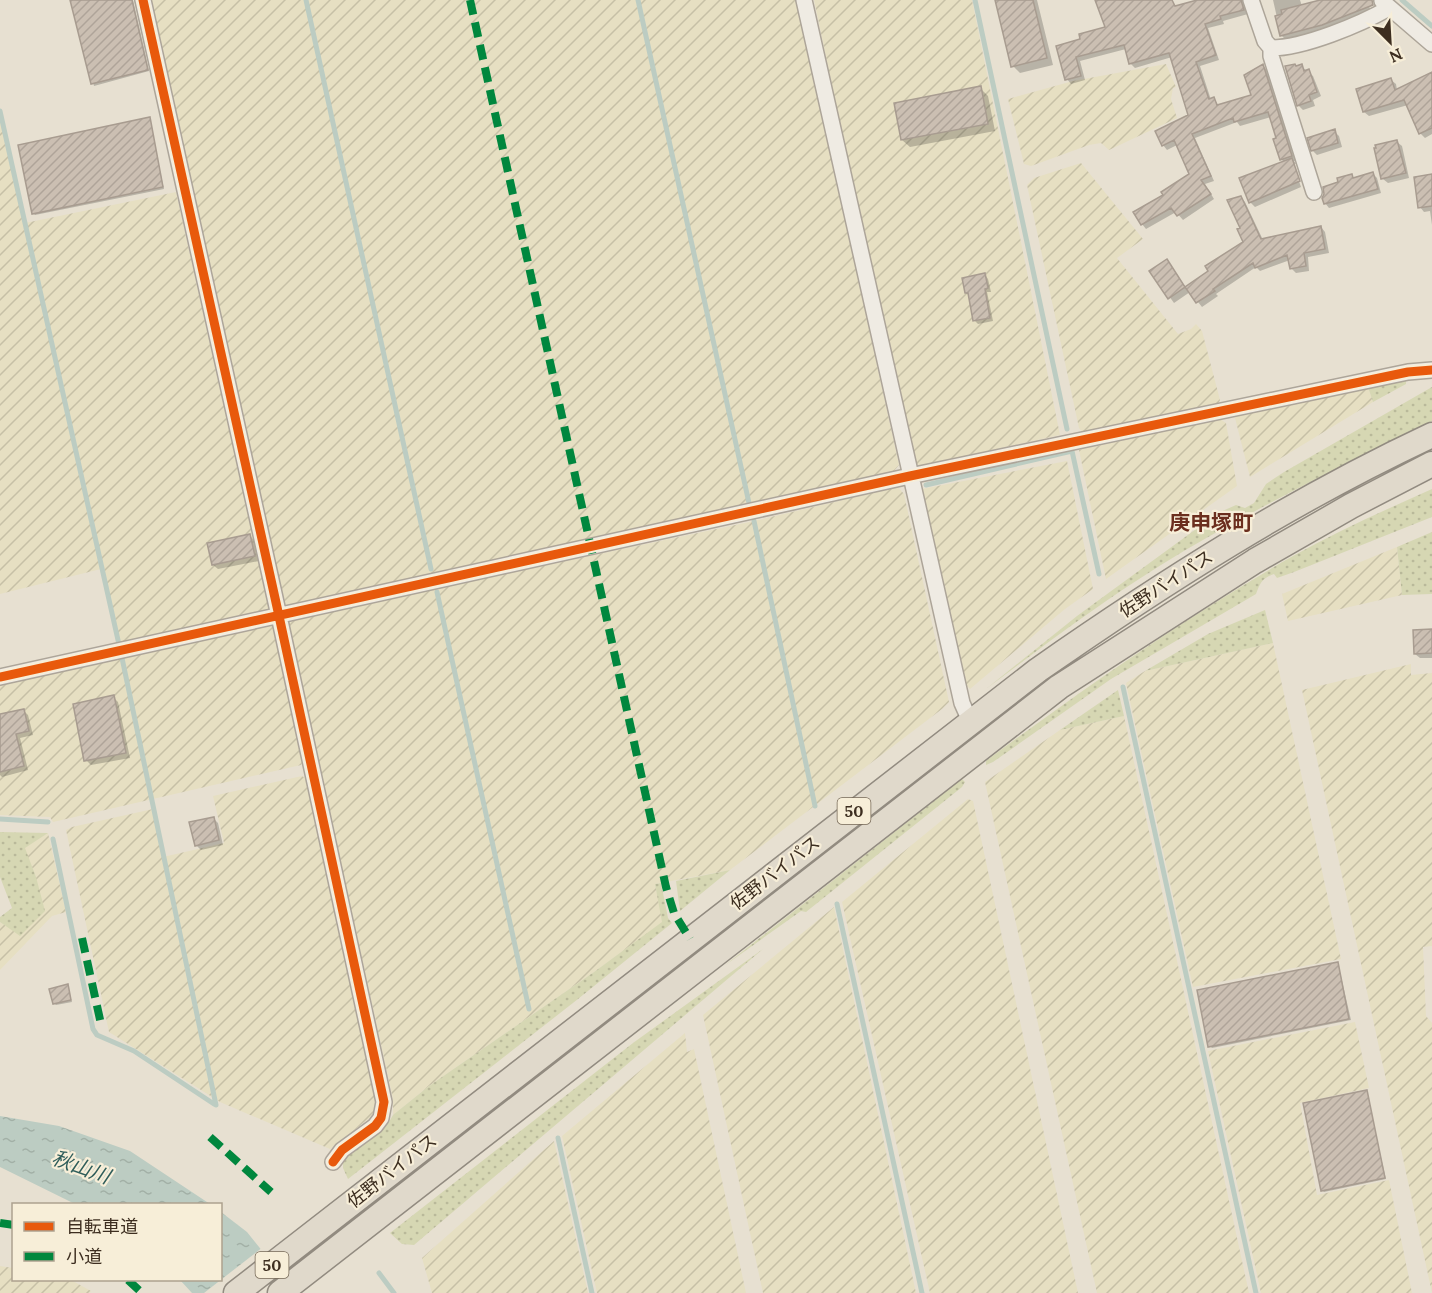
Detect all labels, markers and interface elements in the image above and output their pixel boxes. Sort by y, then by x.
north arrow [1360,12,1420,72]
text: N [1386,44,1406,67]
district label: 庚申塚町 [1169,509,1253,536]
street label: 佐野バイパス [1114,545,1217,623]
road number: 50 [838,798,870,824]
street label: 佐野バイパス [725,830,824,915]
street label: 佐野バイパス [342,1128,441,1213]
water label: 秋山川 [49,1145,116,1189]
legend [12,1203,222,1281]
text: 自転車道 [66,1215,138,1238]
text: 小道 [66,1245,102,1268]
road number: 50 [256,1252,288,1278]

